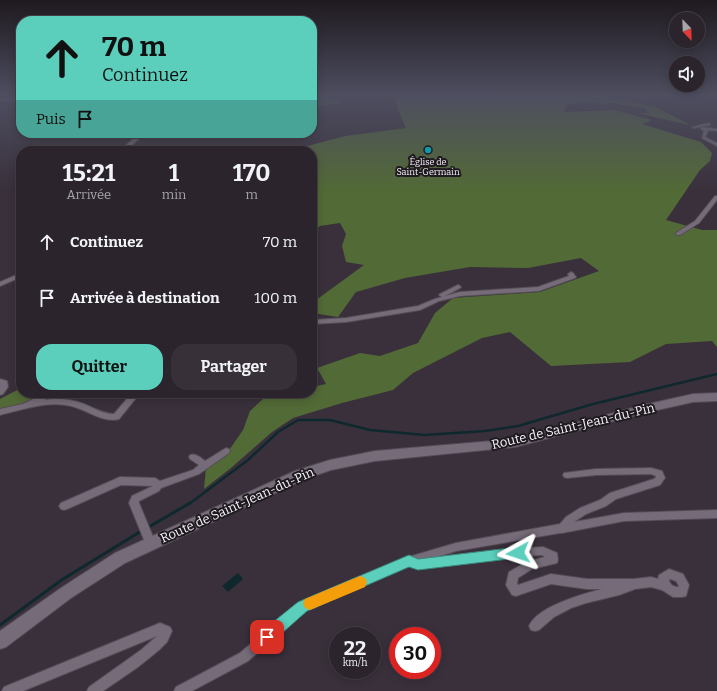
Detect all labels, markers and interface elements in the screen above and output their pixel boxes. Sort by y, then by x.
north arrow [669,12,705,48]
map controls [669,12,705,92]
text: 70 m [102,30,166,63]
icon: ahead [36,32,88,84]
button: sound [669,56,705,92]
text: Continuez [102,64,188,86]
icon: arrive [74,108,96,130]
text: Puis [36,110,66,128]
marker: Église de Saint-Germain [423,145,433,155]
place label: Église de Saint-Germain [396,155,460,177]
text: 15:21 [62,159,115,187]
text: 1 [169,159,179,187]
text: 170 [233,159,271,187]
text: Arrivée [67,187,111,202]
text: min [162,187,186,202]
text: m [245,187,258,202]
icon: ahead [36,231,58,253]
text: Continuez [70,233,143,251]
text: 70 m [263,233,297,251]
icon: arrive [36,287,58,309]
text: Arrivée à destination [70,289,220,307]
text: 100 m [254,289,297,307]
button: Quitter [36,344,163,390]
button: Partager [171,344,297,390]
street label: Route de Saint-Jean-du-Pin [490,400,657,452]
street label: Route de Saint-Jean-du-Pin [158,464,317,546]
position arrow [497,532,539,574]
pin [250,620,284,654]
icon: arrive [256,626,278,648]
speed limit sign: 30 [389,627,441,679]
text: 22 [344,636,366,660]
text: km/h [343,657,367,669]

